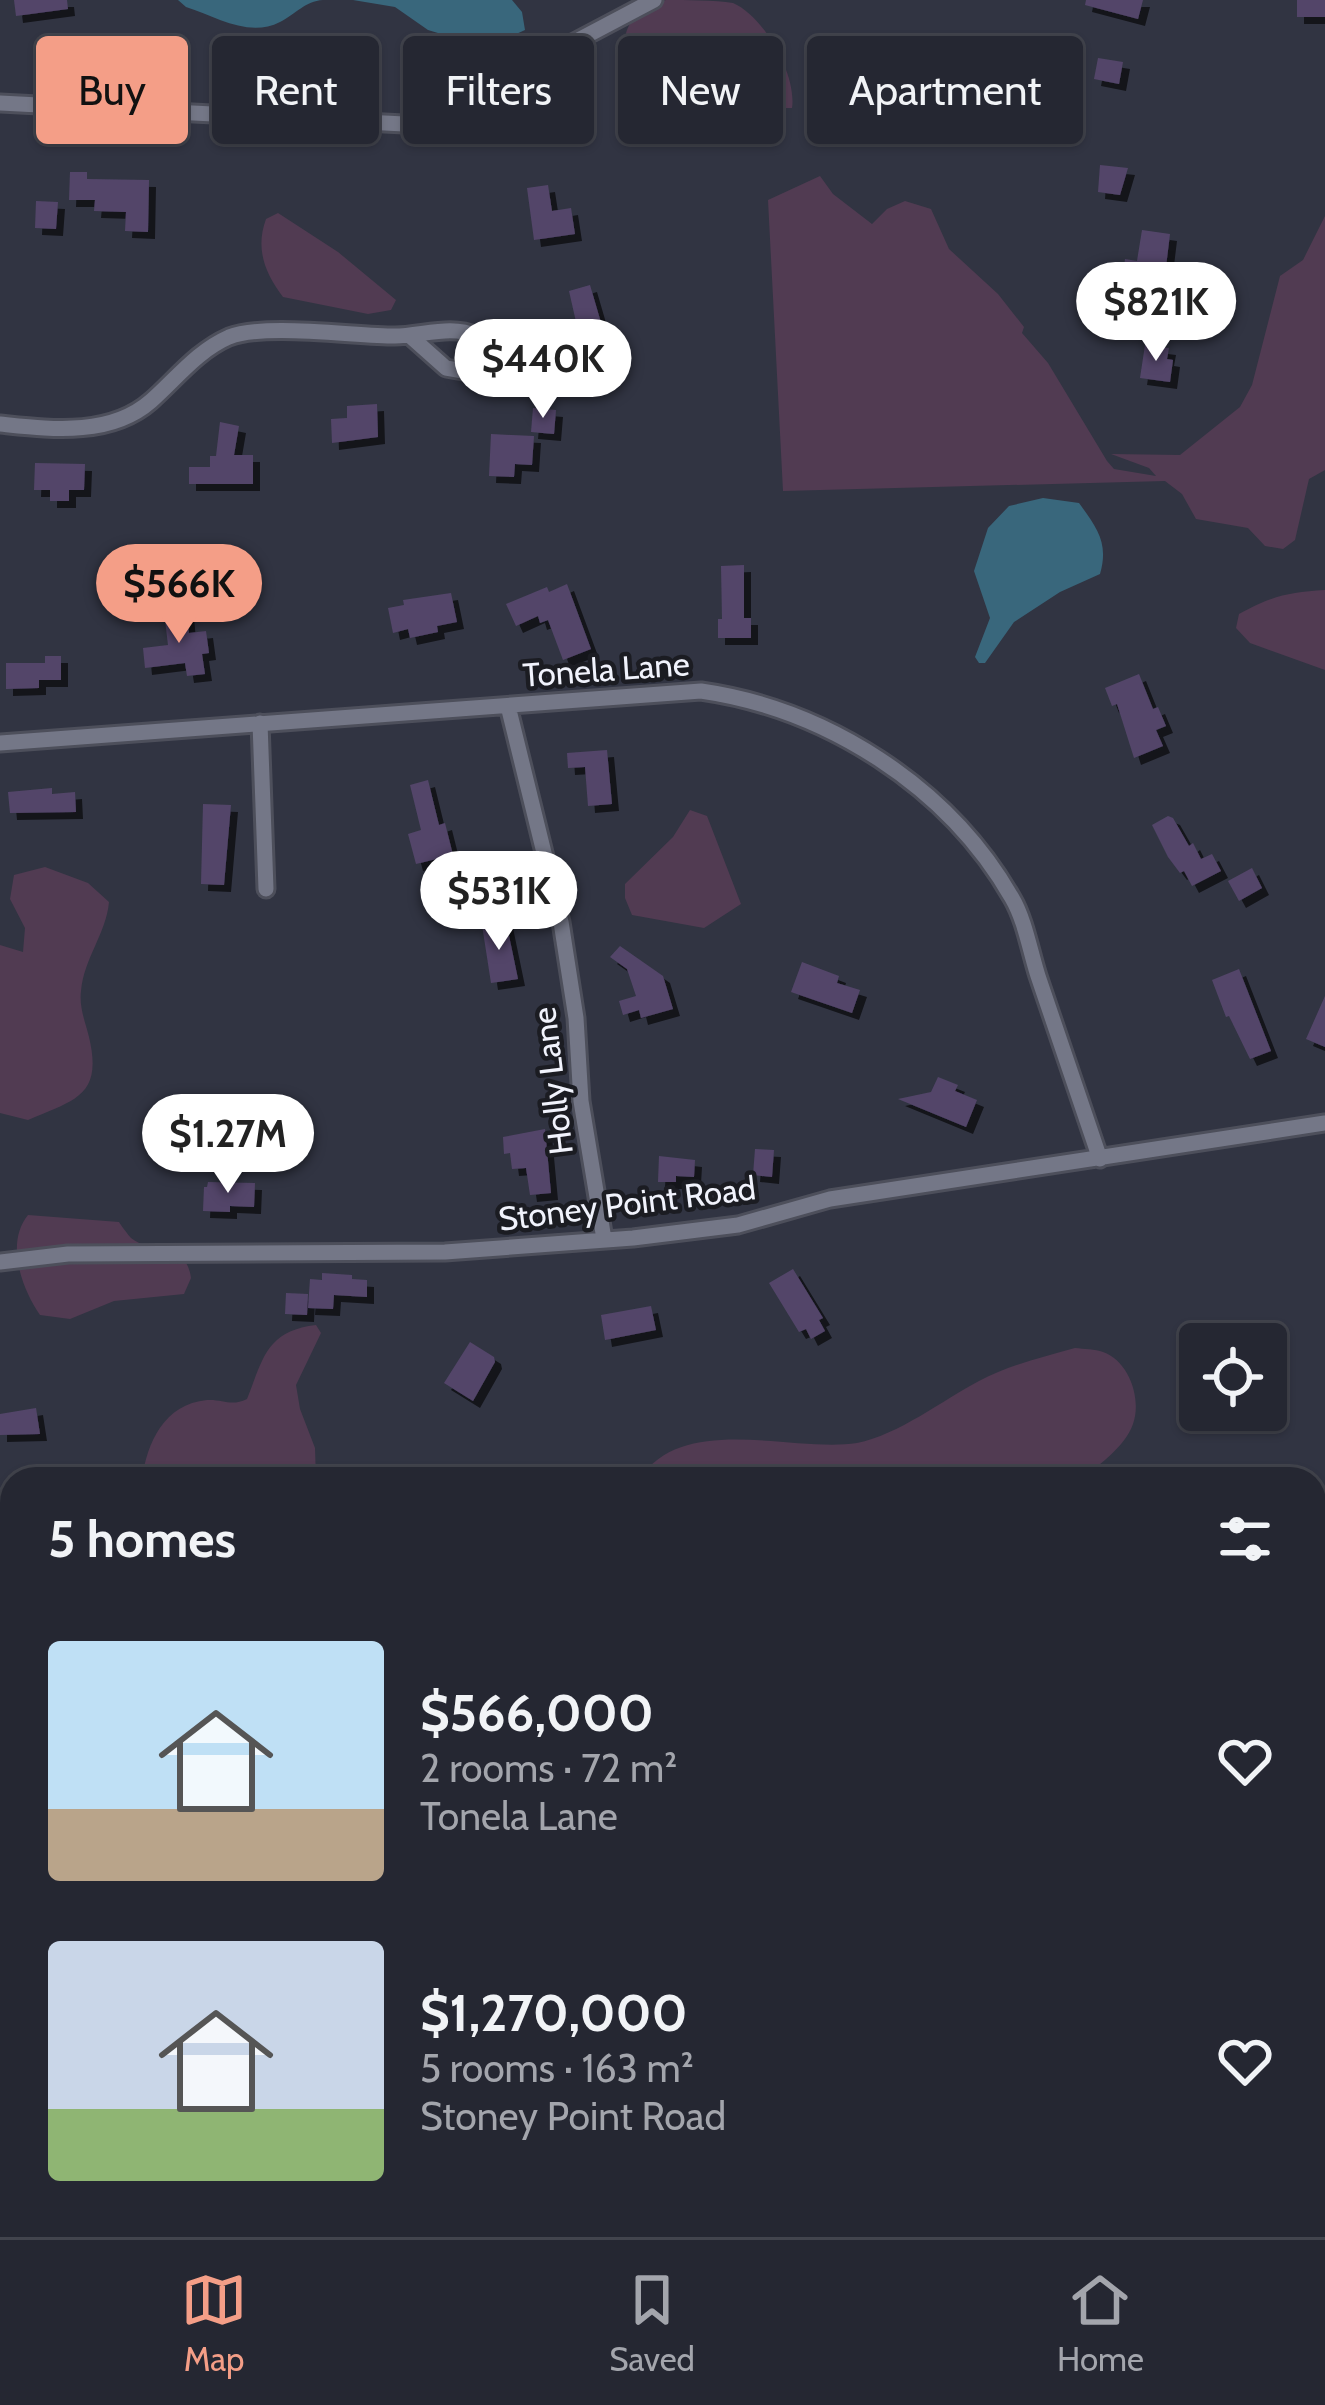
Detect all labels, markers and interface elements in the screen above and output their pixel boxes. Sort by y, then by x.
chip: Buy [36,36,188,144]
chip: Rent [212,36,379,144]
chip: Filters [403,36,594,144]
chip: New [618,36,783,144]
chip: Apartment [807,36,1083,144]
pin: $821K [1072,262,1240,364]
text: $821K [1103,277,1209,325]
pin: $440K [459,319,627,421]
text: $440K [481,334,605,382]
pin: $566K [95,544,263,646]
text: $566K [123,559,235,607]
street label: Tonela Lane [521,643,691,695]
pin: $531K [415,851,583,953]
text: $531K [447,866,551,914]
street label: Holly Lane [523,1005,581,1157]
pin: $1.27M [130,1094,326,1196]
text: $1.27M [169,1109,287,1157]
street label: Stoney Point Road [496,1167,758,1239]
map controls [1179,1323,1287,1431]
button: locate [1179,1323,1287,1431]
icon: filters [1212,1506,1278,1572]
text: 5 homes [48,1508,236,1570]
text: $566,000 [420,1682,654,1744]
icon: home [144,1689,288,1833]
icon: heart [1212,1728,1278,1794]
text: 2 rooms · 72 m² [420,1744,677,1792]
text: Tonela Lane [420,1792,618,1840]
text: $1,270,000 [420,1982,688,2044]
icon: home [144,1989,288,2133]
icon: heart [1212,2028,1278,2094]
text: 5 rooms · 163 m² [420,2044,694,2092]
text: Stoney Point Road [420,2092,726,2140]
tab: Map [181,2267,247,2379]
tab: Saved [609,2267,695,2379]
tab: Home [1057,2267,1144,2379]

